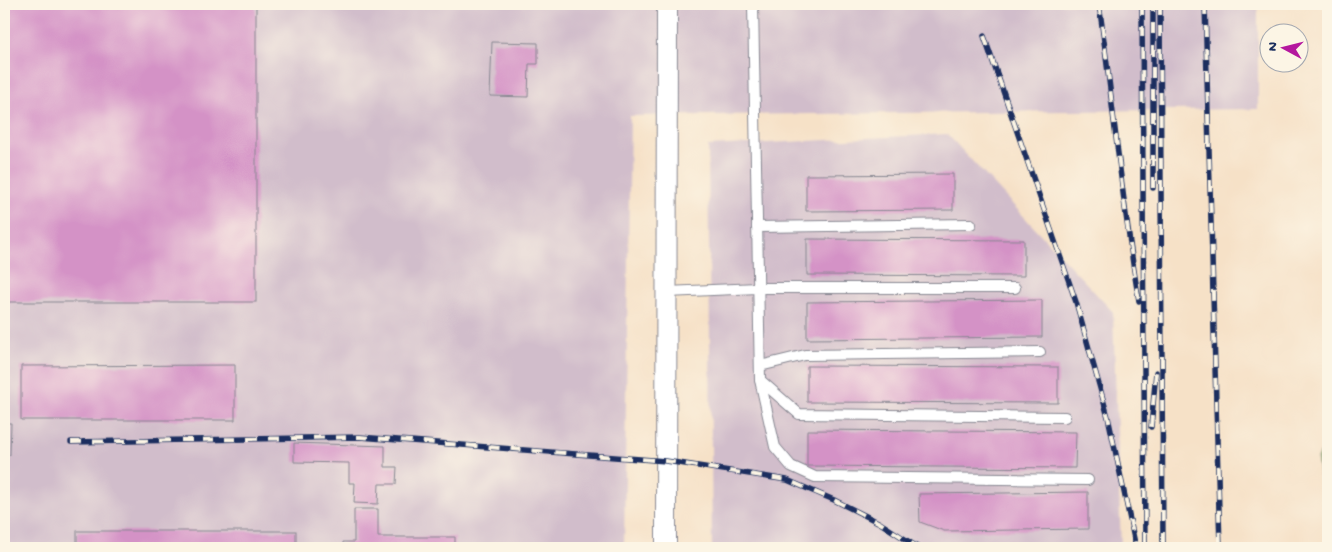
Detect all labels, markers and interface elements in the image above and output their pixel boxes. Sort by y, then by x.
north arrow [1260,22,1310,72]
text: N [1265,41,1283,52]

